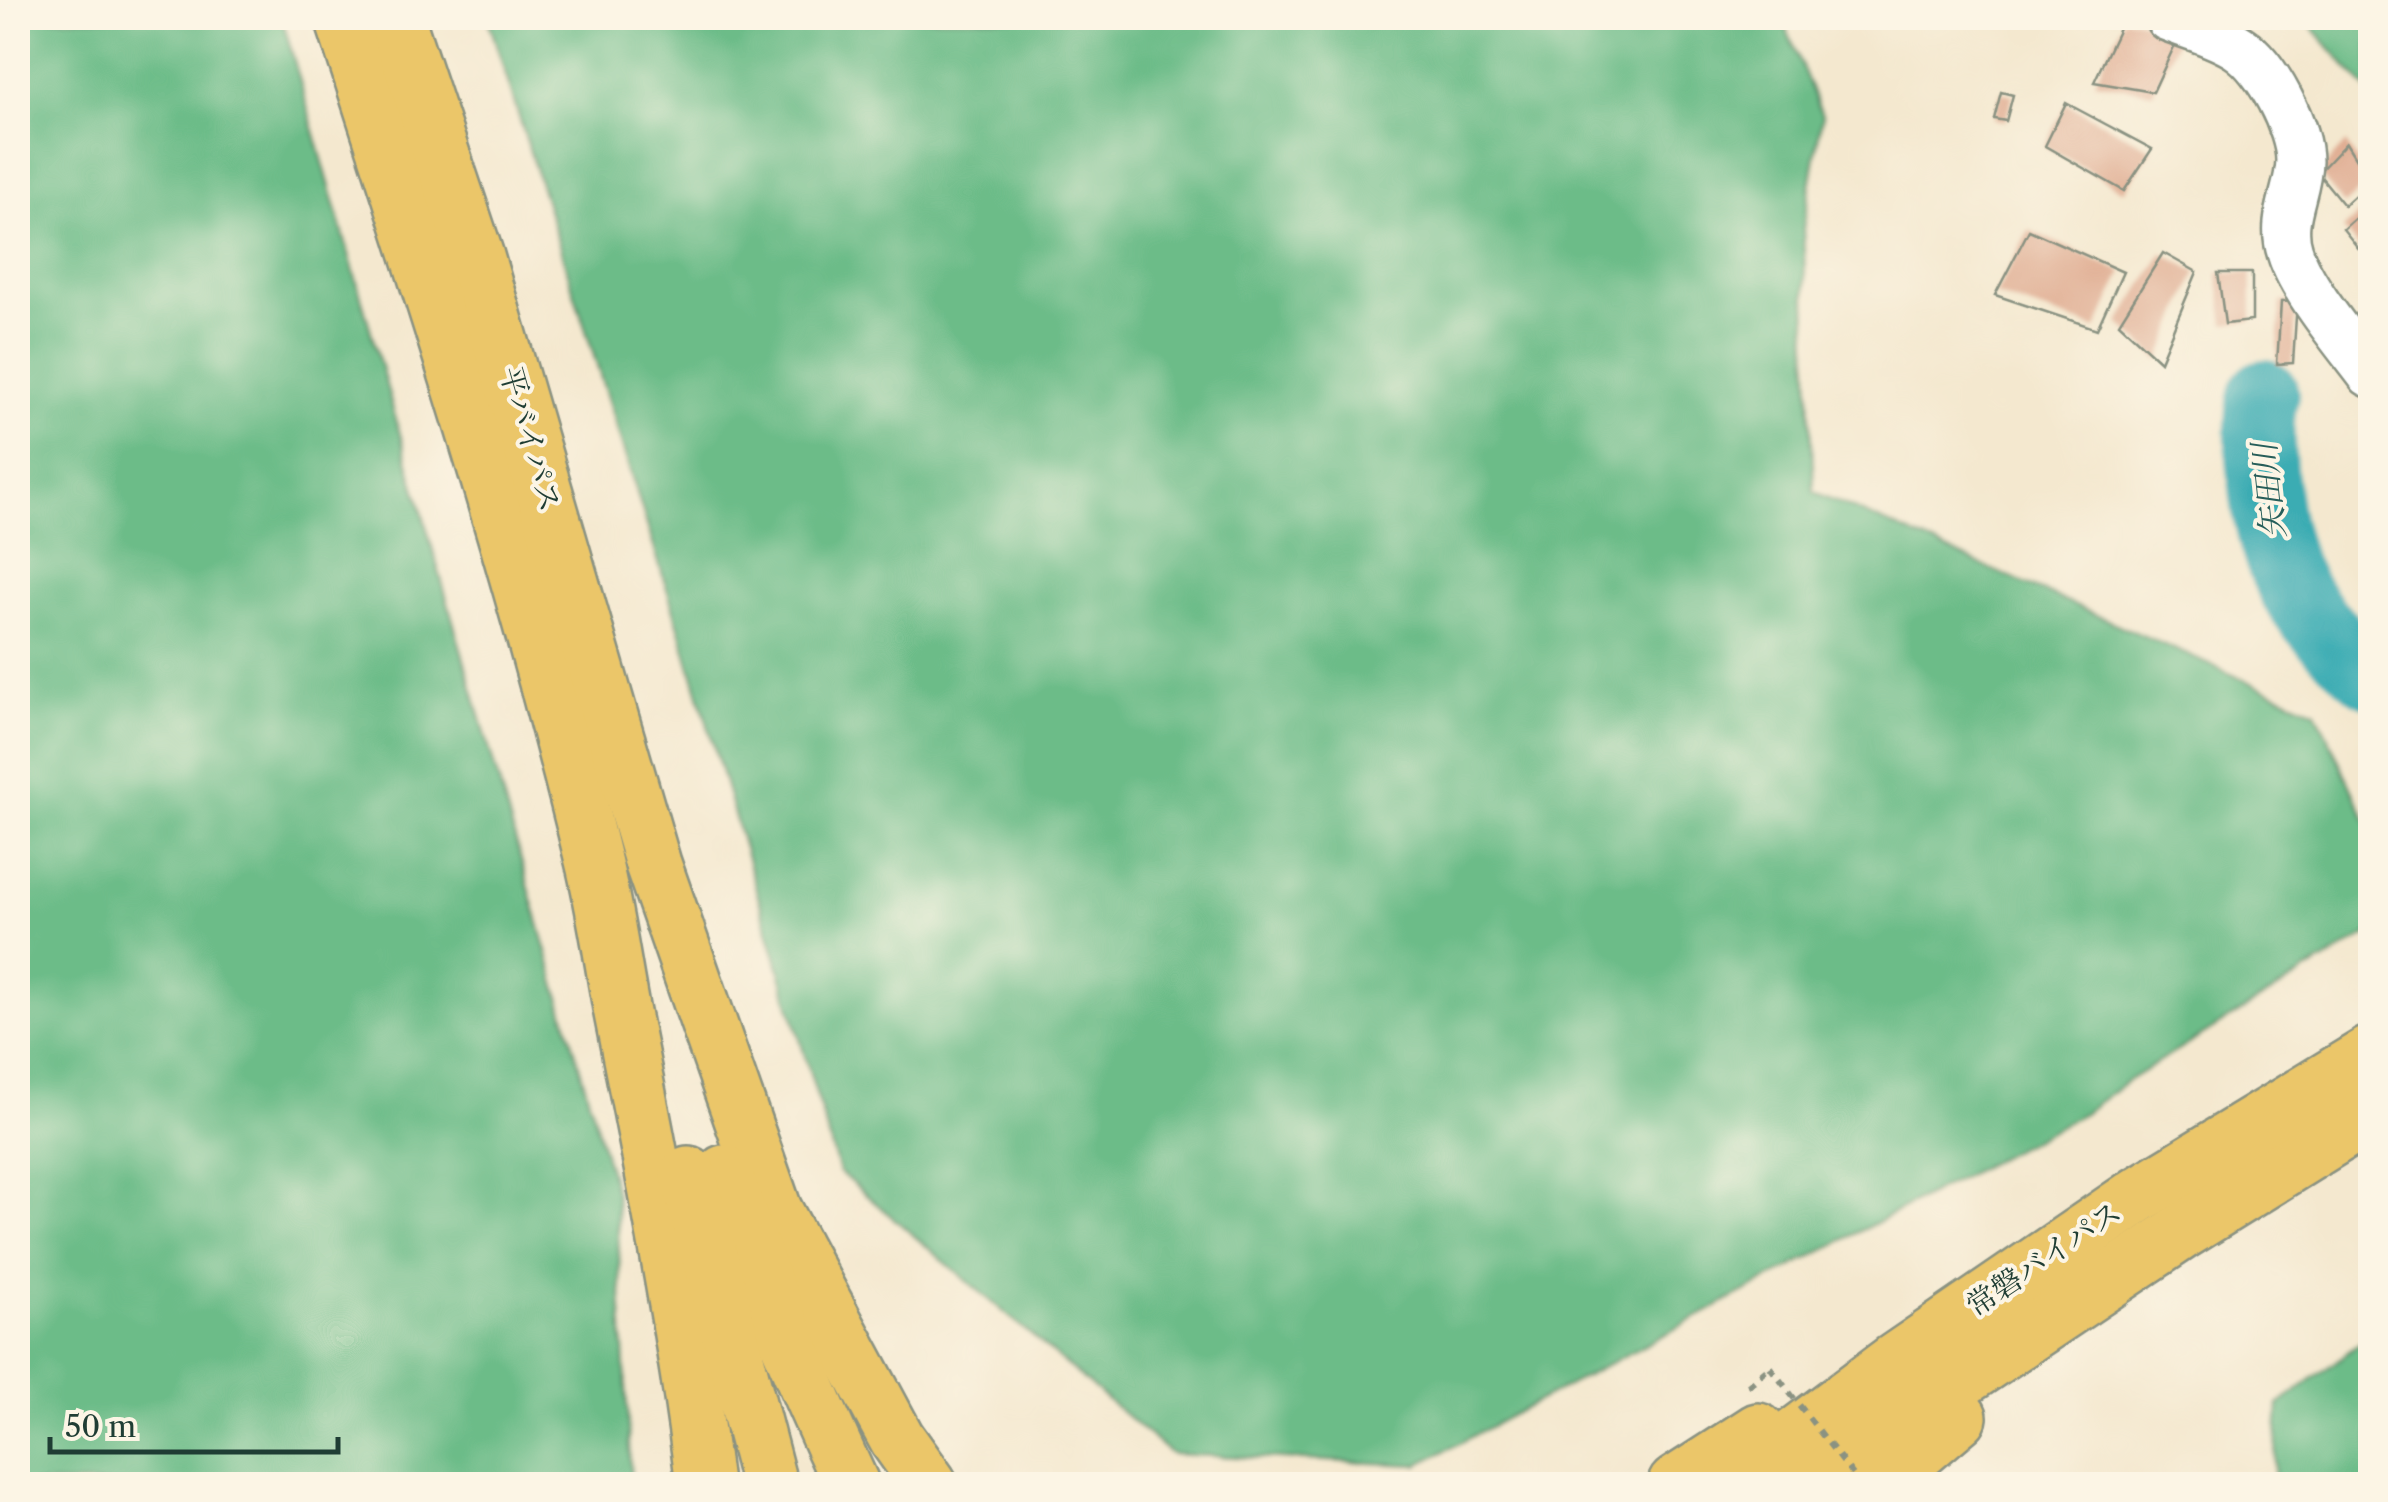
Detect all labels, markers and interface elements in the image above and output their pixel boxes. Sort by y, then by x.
street label: 平バイパス [492,362,569,516]
water label: 矢田川 [2244,438,2293,541]
street label: 常磐バイパス [1959,1193,2128,1324]
scale bar [50,1392,338,1454]
text: 50 m [65,1408,136,1445]

